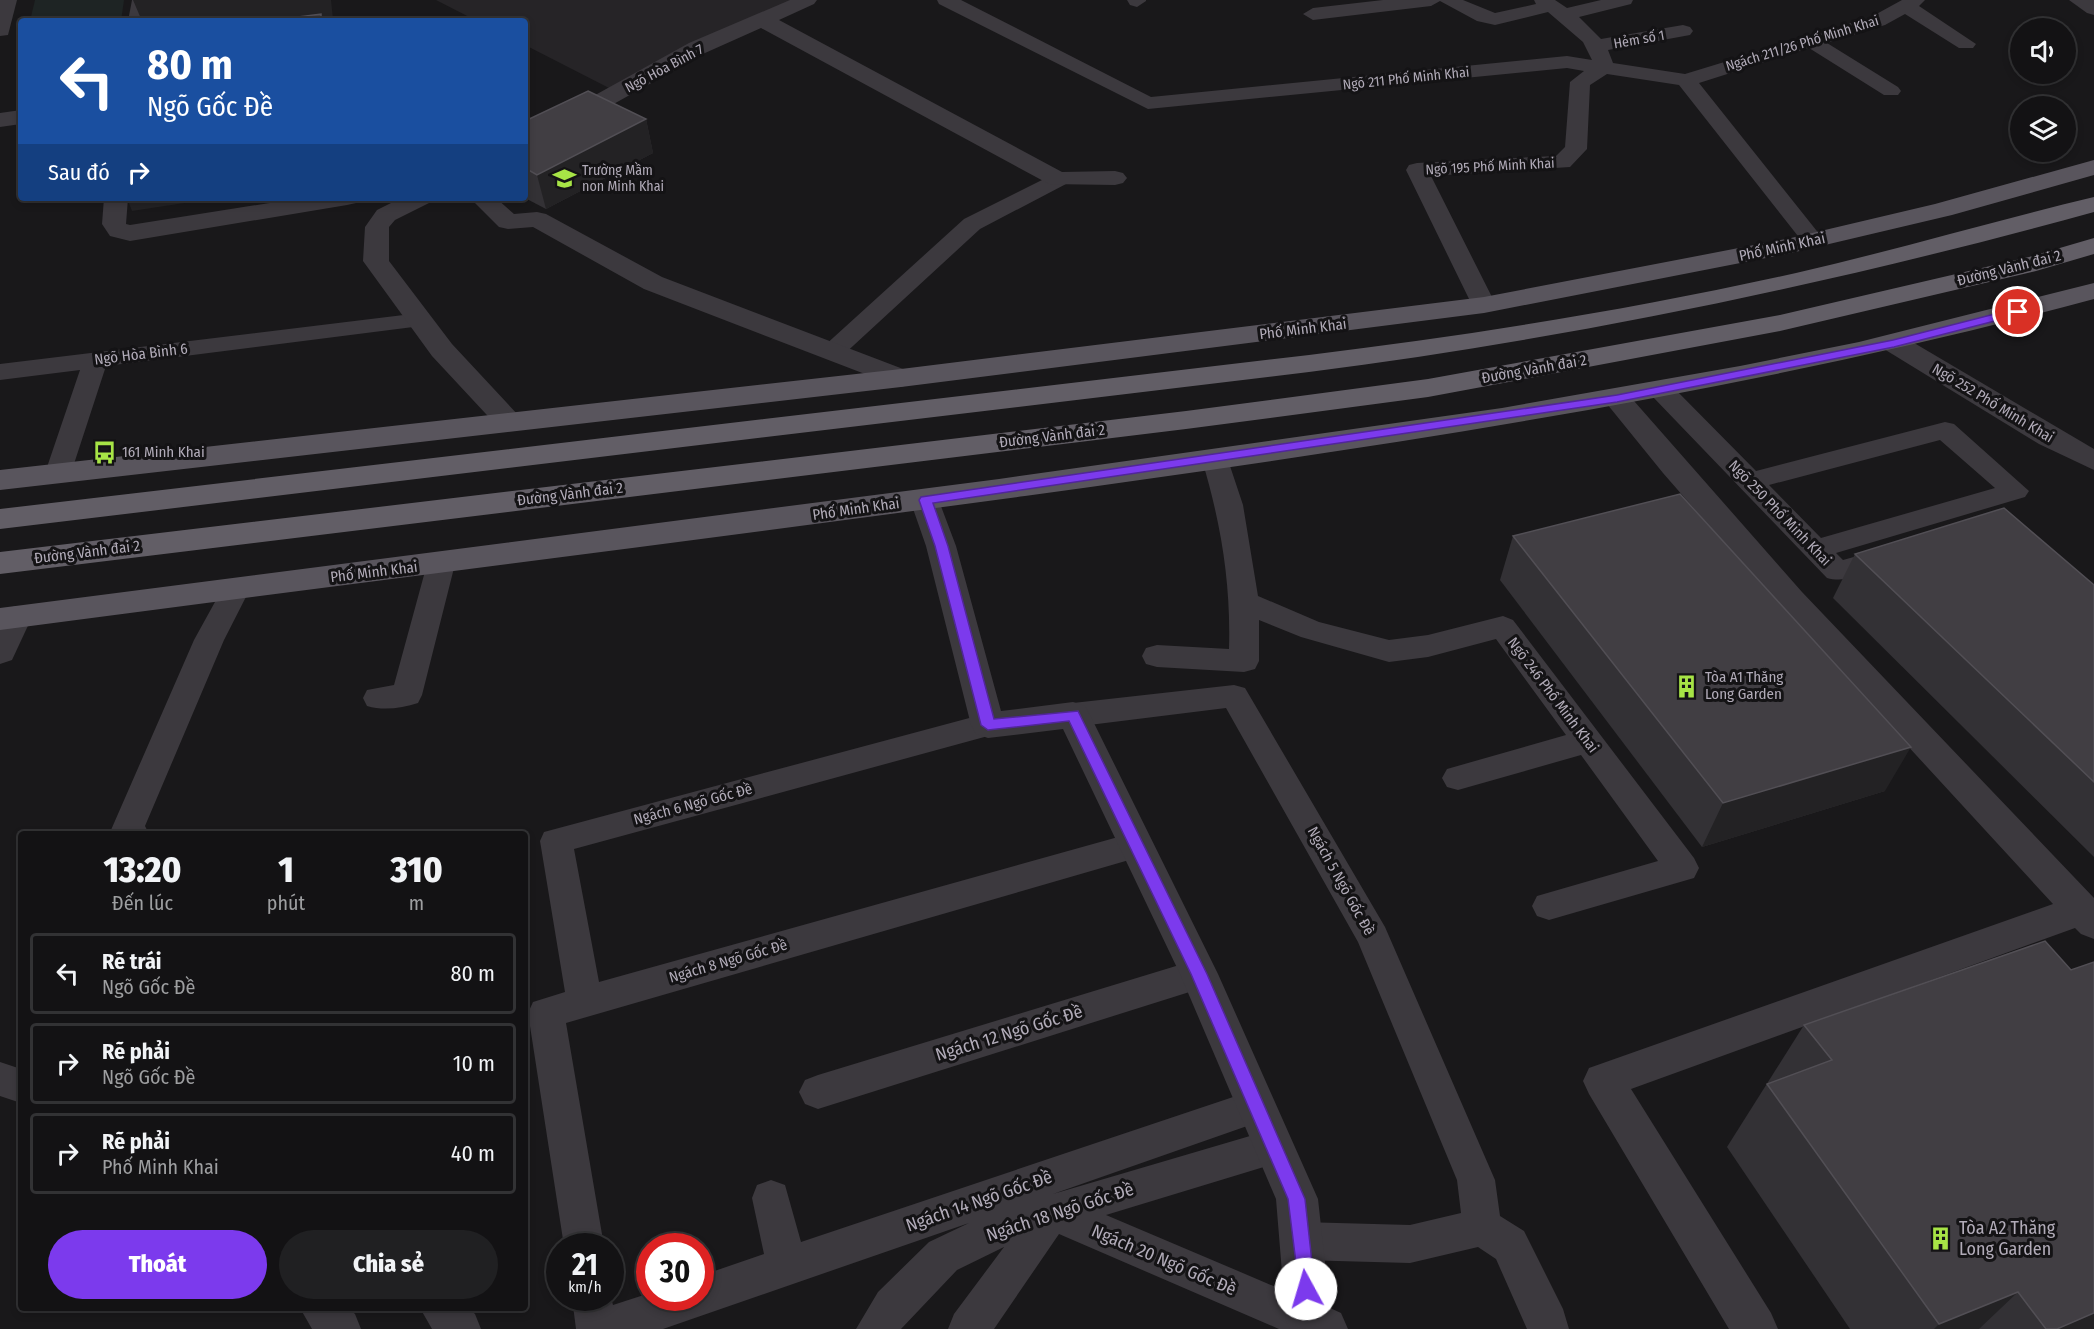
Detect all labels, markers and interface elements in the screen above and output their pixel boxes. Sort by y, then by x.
street label: Ngách 211/26 Phố Minh Khai [1723,11,1881,75]
map controls [2010,18,2076,162]
button: sound [2010,18,2076,84]
street label: Hẻm số 1 [1612,26,1666,52]
text: 80 m [147,40,233,90]
street label: Ngõ Hòa Bình 7 [622,41,707,96]
icon: left [48,42,126,120]
street label: Ngõ 211 Phố Minh Khai [1342,62,1470,94]
text: Ngõ Gốc Đề [147,91,273,123]
button: layers [2010,96,2076,162]
street label: Ngõ 195 Phố Minh Khai [1425,154,1555,178]
icon: right [122,156,155,189]
text: Sau đó [48,159,110,186]
place label: Trường Mầm non Minh Khai [582,161,664,195]
school or university icon: Trường Mầm non Minh Khai [551,165,577,191]
street label: Phố Minh Khai [1737,229,1827,265]
street label: Đường Vành đai 2 [1955,246,2063,290]
pin [1992,286,2043,337]
icon: arrive [2001,295,2034,328]
street label: Phố Minh Khai [1258,315,1348,343]
street label: Ngõ Hòa Bình 6 [93,339,189,369]
street label: Đường Vành đai 2 [1480,351,1588,387]
street label: Ngõ 252 Phố Minh Khai [1929,360,2057,446]
street label: Đường Vành đai 2 [998,421,1106,451]
bus stop icon: 161 Minh Khai [91,439,117,465]
place label: 161 Minh Khai [122,443,205,461]
street label: Ngõ 250 Phố Minh Khai [1725,456,1835,570]
street label: Đường Vành đai 2 [516,479,624,509]
street label: Phố Minh Khai [811,494,901,524]
street label: Đường Vành đai 2 [33,537,141,567]
street label: Phố Minh Khai [329,558,419,586]
street label: Ngõ 246 Phố Minh Khai [1504,634,1602,756]
place label: Tòa A1 Thăng Long Garden [1705,668,1783,703]
building icon: Tòa A1 Thăng Long Garden [1674,673,1700,699]
street label: Ngách 6 Ngõ Gốc Đề [632,780,754,828]
street label: Ngách 5 Ngõ Gốc Đề [1304,823,1378,939]
text: 13:20 [103,848,181,892]
text: 1 [278,848,294,892]
text: 310 [390,848,443,892]
text: Đến lúc [112,891,173,915]
text: phút [267,891,305,915]
text: m [409,891,424,915]
street label: Ngách 8 Ngõ Gốc Đề [667,936,789,986]
text: Rẽ trái [102,948,162,975]
icon: left [51,957,84,990]
text: 80 m [450,960,495,987]
text: Ngõ Gốc Đề [102,975,195,999]
street label: Ngách 12 Ngõ Gốc Đề [933,1000,1085,1066]
text: Rẽ phải [102,1038,170,1065]
icon: right [51,1047,84,1080]
text: 10 m [453,1050,495,1077]
text: Ngõ Gốc Đề [102,1065,195,1089]
text: Rẽ phải [102,1128,170,1155]
icon: right [51,1137,84,1170]
text: 40 m [451,1140,495,1167]
text: Phố Minh Khai [102,1155,219,1179]
street label: Ngách 14 Ngõ Gốc Đề [903,1166,1055,1236]
street label: Ngách 18 Ngõ Gốc Đề [984,1178,1137,1246]
place label: Tòa A2 Thăng Long Garden [1959,1217,2056,1260]
street label: Ngách 20 Ngõ Gốc Đề [1088,1220,1240,1300]
building icon: Tòa A2 Thăng Long Garden [1928,1225,1954,1251]
button: Thoát [48,1230,267,1299]
button: Chia sẻ [279,1230,498,1299]
speed limit sign: 30 [636,1233,714,1311]
text: 21 [572,1247,598,1283]
position arrow [1274,1257,1338,1321]
text: km/h [568,1278,602,1296]

